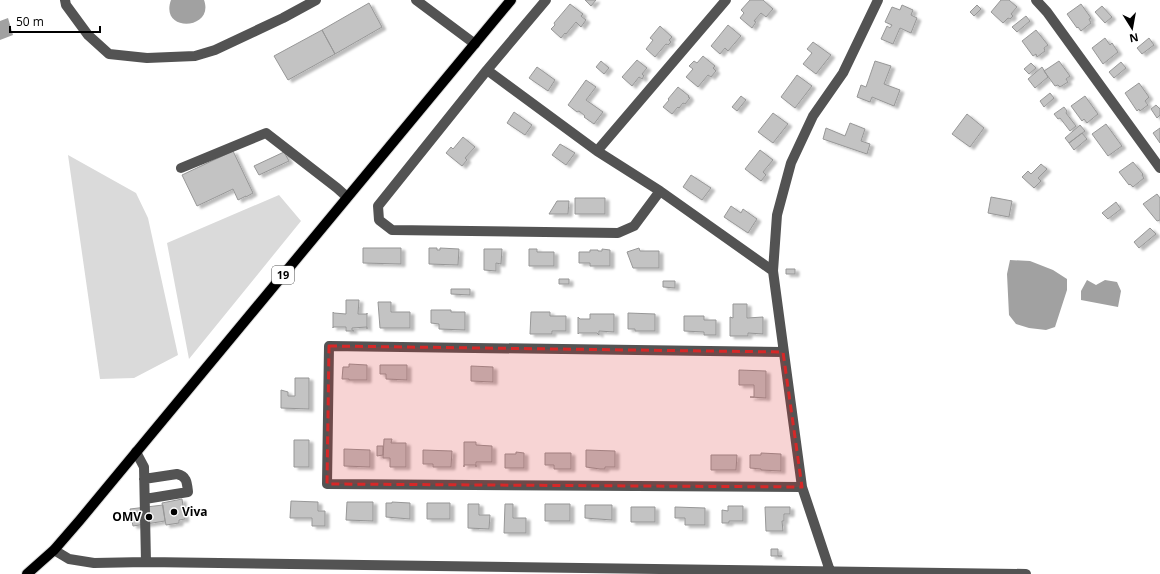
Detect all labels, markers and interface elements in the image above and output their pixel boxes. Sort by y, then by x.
scale bar [10,8,100,34]
north arrow [1112,8,1152,48]
text: 50 m [16,13,44,30]
text: N [1128,30,1140,47]
road number: 19 [272,266,294,284]
place label: Viva [182,503,208,520]
marker: Viva [169,507,179,517]
place label: OMV [112,508,141,525]
marker: OMV [144,512,154,522]

